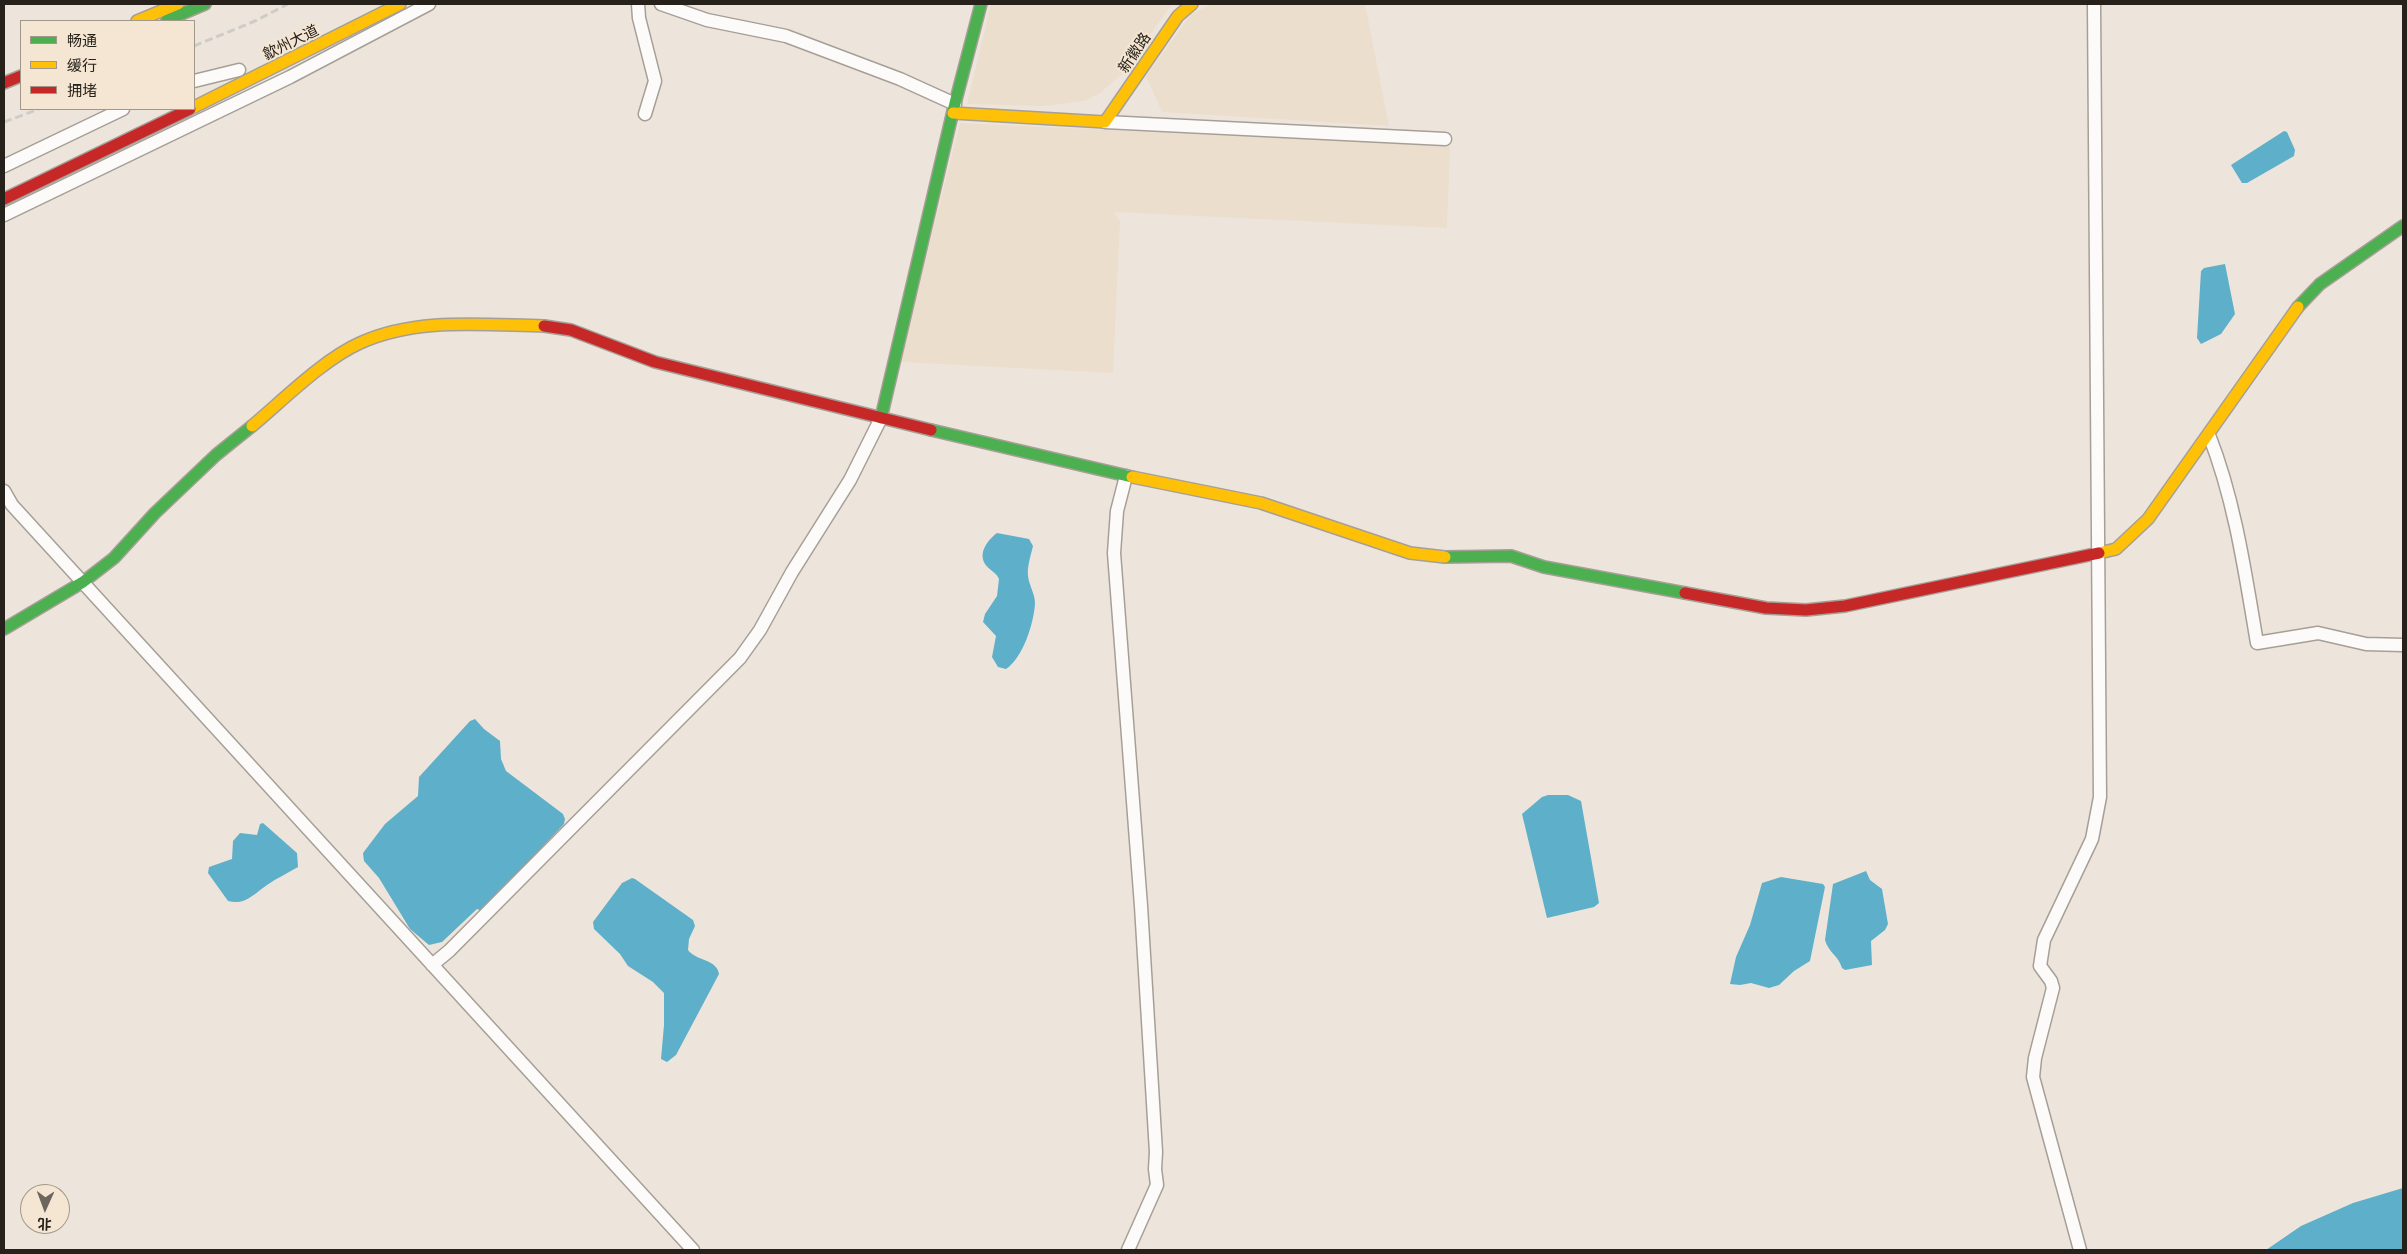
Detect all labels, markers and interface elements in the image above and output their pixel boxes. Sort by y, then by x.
legend [20,20,195,110]
street label: 歙州大道 [260,22,322,64]
street label: 新徽路 [1115,29,1155,77]
text: 畅通 [67,32,97,50]
text: 缓行 [67,57,97,75]
text: 拥堵 [67,82,97,100]
north arrow [20,1184,70,1234]
text: 北 [37,1215,52,1232]

